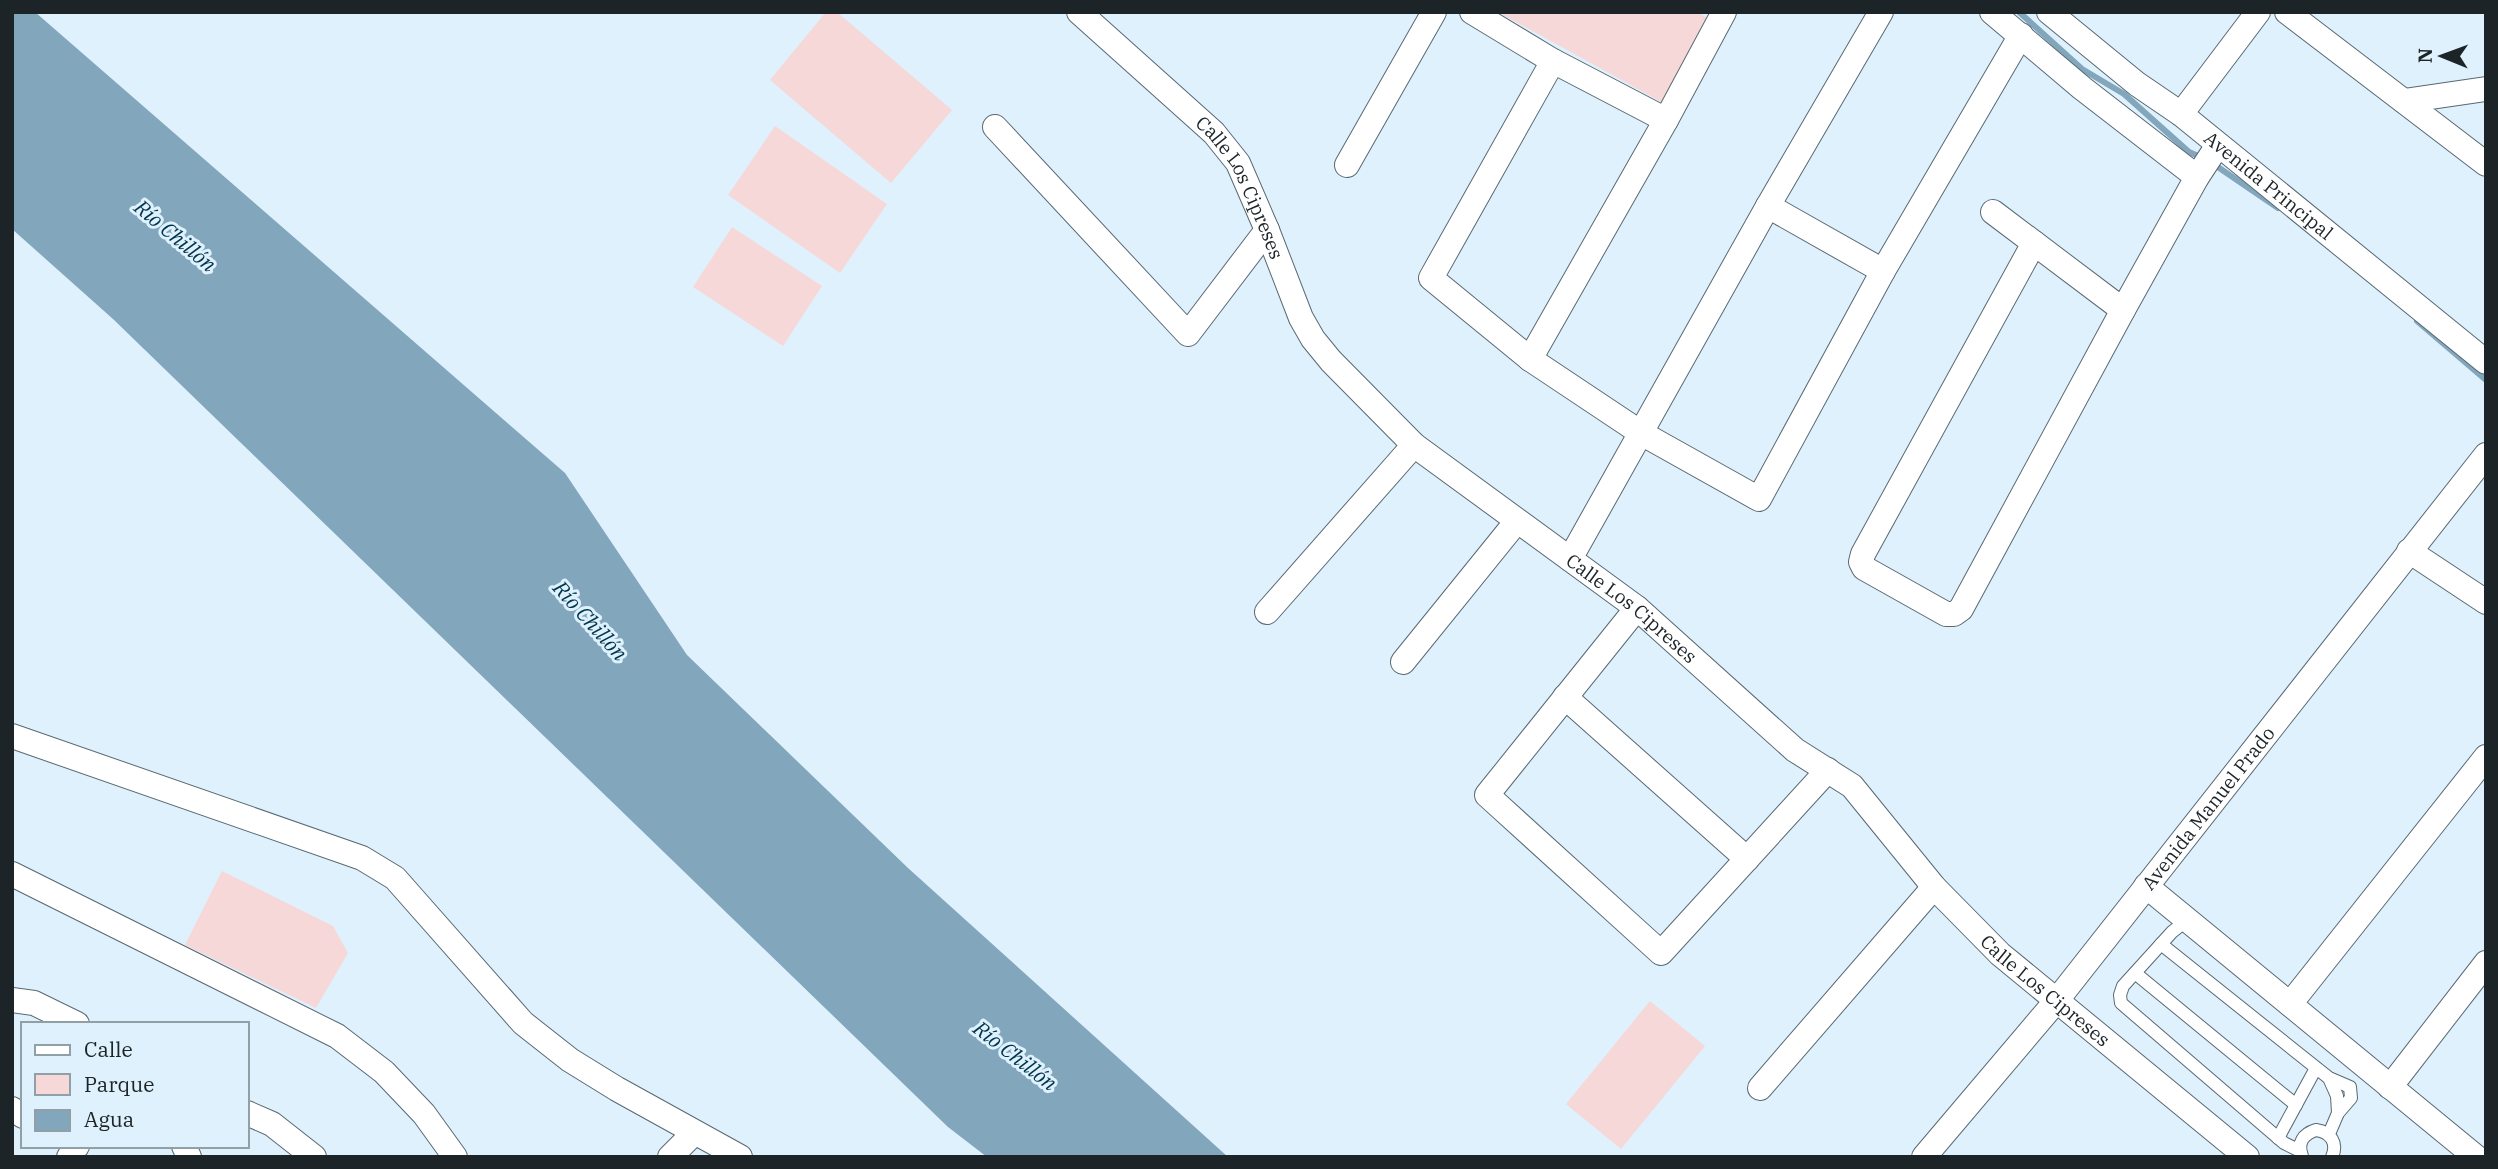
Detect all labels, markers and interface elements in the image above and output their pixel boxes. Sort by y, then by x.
north arrow [2407,21,2477,91]
text: N [2413,48,2437,63]
street label: Calle Los Cipreses [1191,111,1289,262]
street label: Avenida Principal [2199,126,2338,245]
water label: Río Chillón [128,192,222,278]
street label: Calle Los Cipreses [1561,548,1702,668]
water label: Río Chillón [547,574,634,666]
street label: Avenida Manuel Prado [2136,722,2280,895]
street label: Calle Los Cipreses [1975,929,2115,1051]
water label: Río Chillón [967,1013,1063,1097]
legend [21,1022,248,1148]
text: Calle [84,1035,133,1063]
text: Parque [84,1070,154,1098]
text: Agua [84,1105,134,1133]

